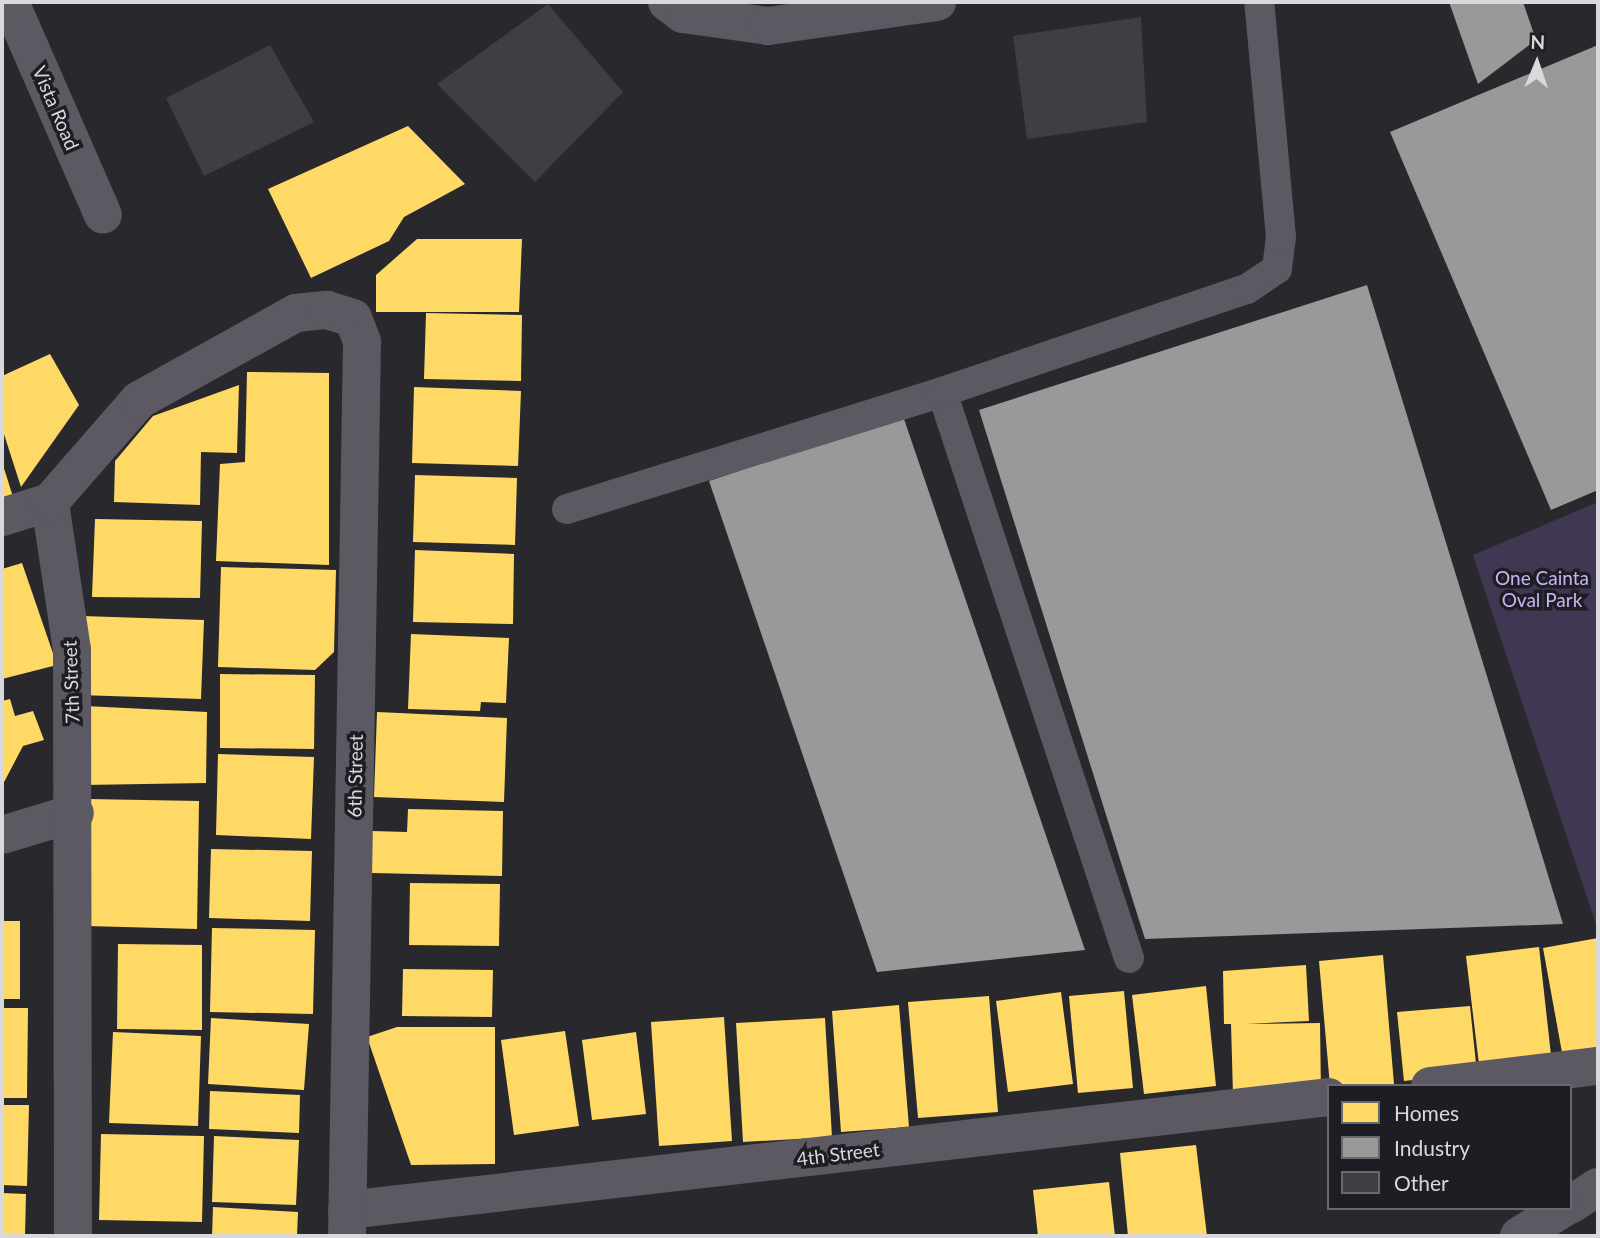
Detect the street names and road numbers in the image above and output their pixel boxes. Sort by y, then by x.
street label: Vista Road [28,63,84,153]
street label: 7th Street [58,640,84,724]
street label: 6th Street [343,734,367,818]
street label: 4th Street [795,1138,881,1170]

